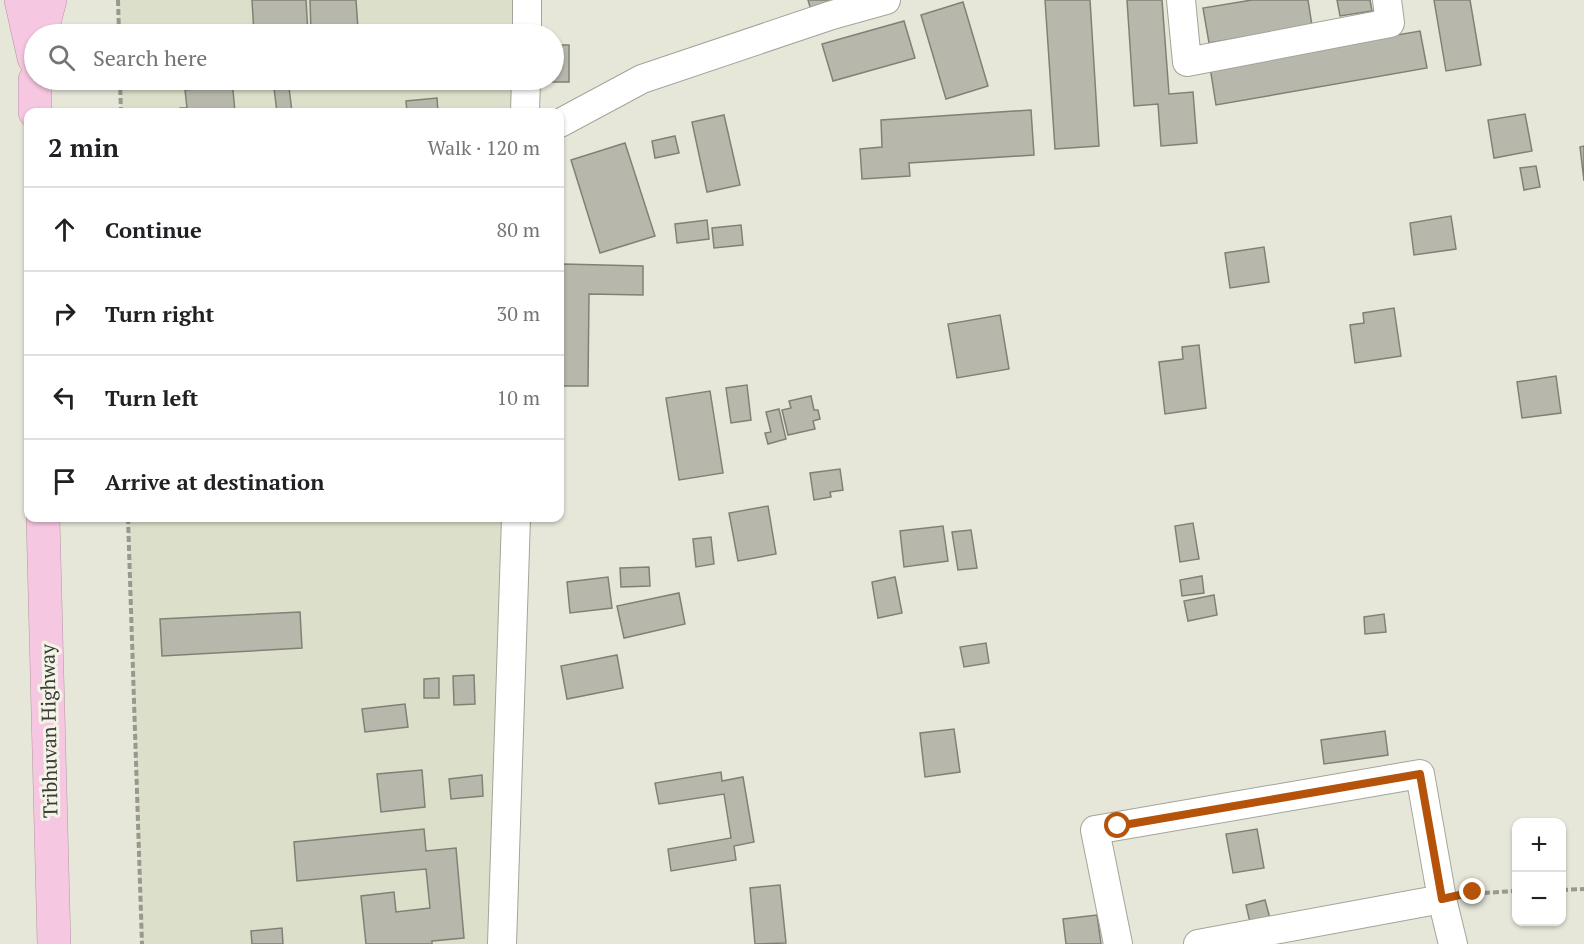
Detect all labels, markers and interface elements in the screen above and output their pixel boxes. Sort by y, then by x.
search box [24,24,564,90]
icon: search [45,41,78,74]
text: Search here [93,43,207,72]
text: 2 min [48,130,119,164]
text: Walk · 120 m [428,134,540,161]
icon: ahead [48,213,81,246]
text: Continue [105,215,202,244]
text: 80 m [497,216,540,243]
icon: right [48,297,81,330]
text: Turn right [105,299,214,328]
text: 30 m [497,300,540,327]
icon: left [48,381,81,414]
text: Turn left [105,383,198,412]
text: 10 m [497,384,540,411]
icon: arrive [48,465,81,498]
text: Arrive at destination [105,467,324,496]
street label: Tribhuvan Highway [33,643,64,818]
route start [1104,812,1130,838]
map controls [1512,818,1566,926]
button: + [1512,818,1566,872]
button: − [1512,872,1566,926]
route end [1459,878,1485,904]

